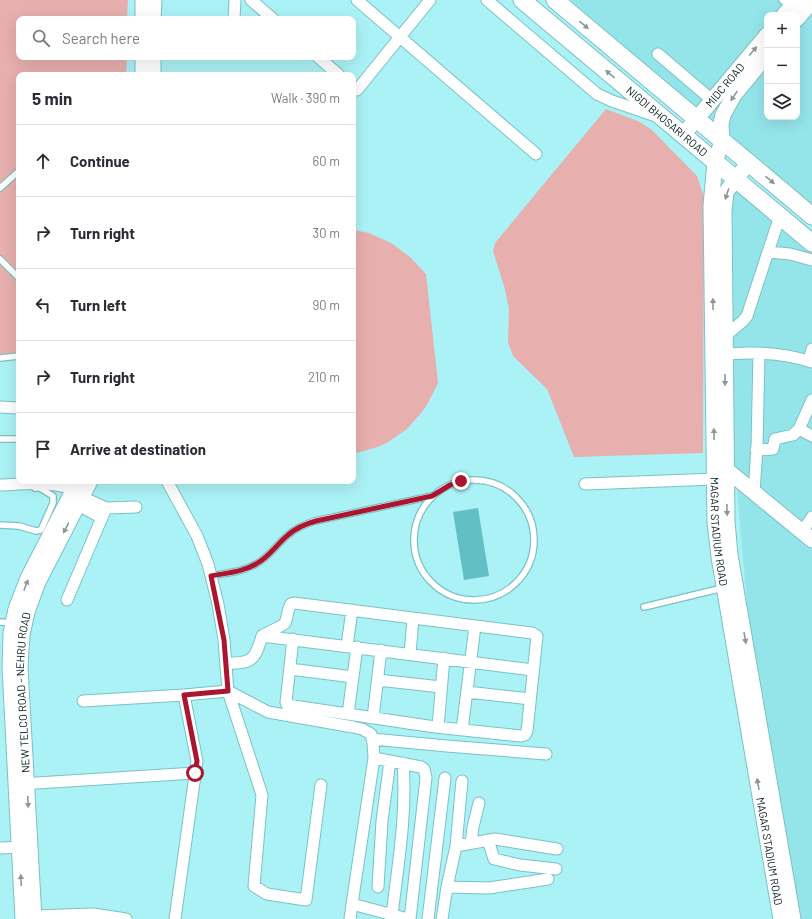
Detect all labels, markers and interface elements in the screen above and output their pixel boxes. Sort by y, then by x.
map controls [764,12,800,120]
button: + [764,12,800,48]
search box [16,16,356,60]
one-way arrow [579,21,590,30]
icon: search [30,27,52,49]
text: Search here [62,29,140,47]
one-way arrow [749,46,758,57]
button: − [764,48,800,84]
street label: MIDC ROAD [702,60,747,110]
one-way arrow [605,69,615,78]
street label: NIGDI BHOSARI ROAD [624,83,711,159]
button: layers [764,84,800,120]
text: 5 min [32,88,72,108]
text: Walk · 390 m [271,90,340,106]
one-way arrow [730,91,738,101]
icon: ahead [32,150,54,172]
text: Continue [70,152,130,170]
text: 60 m [313,153,340,169]
one-way arrow [765,176,775,185]
one-way arrow [724,189,730,201]
icon: right [32,222,54,244]
text: Turn right [70,224,135,242]
text: 30 m [313,225,340,241]
icon: left [32,294,54,316]
text: Turn left [70,296,126,314]
text: 90 m [313,297,340,313]
one-way arrow [709,298,716,310]
icon: right [32,366,54,388]
text: Turn right [70,368,135,386]
text: 210 m [308,369,340,385]
one-way arrow [722,374,728,387]
one-way arrow [711,427,717,440]
icon: arrive [32,438,54,460]
text: Arrive at destination [70,440,206,458]
route end [452,472,470,490]
street label: MAGAR STADIUM ROAD [708,477,731,587]
one-way arrow [724,504,730,517]
one-way arrow [63,522,69,534]
one-way arrow [23,578,29,590]
street label: NEW TELCO ROAD - NEHRU ROAD [13,611,33,773]
one-way arrow [742,632,748,644]
route start [186,764,204,782]
one-way arrow [755,778,761,790]
one-way arrow [24,796,31,808]
street label: MAGAR STADIUM ROAD [754,796,786,906]
one-way arrow [18,874,25,886]

